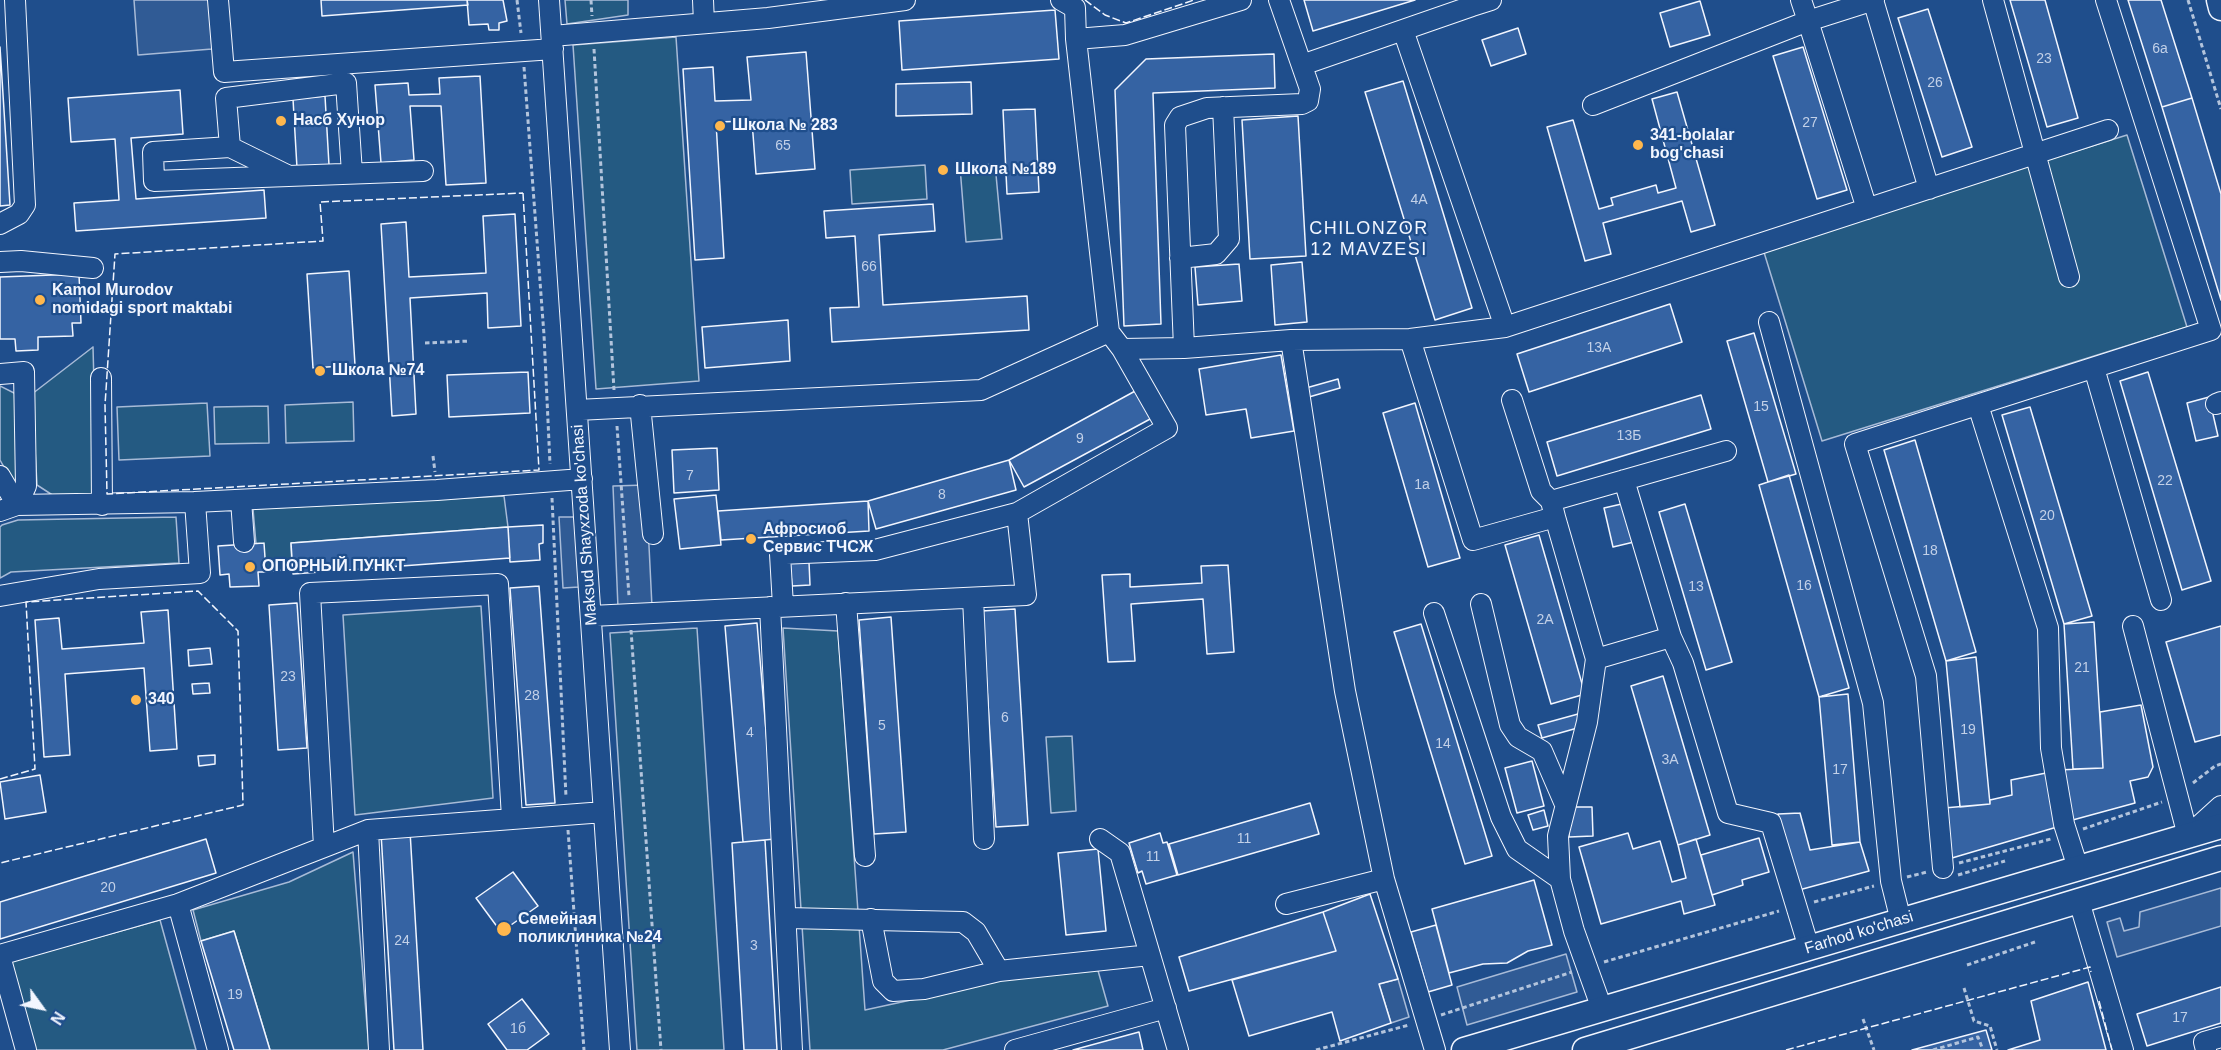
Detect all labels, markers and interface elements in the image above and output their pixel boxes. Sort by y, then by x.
house number: 6а [2152,41,2168,57]
house number: 23 [2036,51,2052,67]
house number: 26 [1927,75,1943,91]
place label: Насб Хунор [293,111,385,131]
marker: Насб Хунор [274,114,288,128]
house number: 27 [1802,115,1818,131]
place label: Школа № 283 [732,116,838,136]
marker: Школа № 283 [713,119,727,133]
place label: 341-bolalar bog'chasi [1650,126,1734,164]
house number: 65 [775,138,791,154]
marker: 341-bolalar bog'chasi [1631,138,1645,152]
place label: Школа №189 [955,160,1056,180]
marker: Школа №189 [936,163,950,177]
house number: 4А [1410,192,1428,208]
district label: CHILONZOR 12 MAVZESI [1309,218,1429,260]
house number: 66 [861,259,877,275]
place label: Kamol Murodov nomidagi sport maktabi [52,281,232,319]
marker: Kamol Murodov nomidagi sport maktabi [33,293,47,307]
house number: 13А [1587,340,1611,356]
place label: Школа №74 [332,361,424,381]
marker: Школа №74 [313,364,327,378]
house number: 15 [1753,399,1769,415]
street label: Maksud Shayxzoda ko'chasi [568,424,602,626]
house number: 13Б [1617,428,1641,444]
house number: 9 [1076,431,1084,447]
house number: 7 [686,468,694,484]
house number: 22 [2157,473,2173,489]
house number: 1a [1414,477,1430,493]
house number: 8 [938,487,946,503]
house number: 20 [2039,508,2055,524]
place label: Афросиоб Сервис ТЧСЖ [763,520,873,558]
marker: Афросиоб Сервис ТЧСЖ [744,532,758,546]
house number: 18 [1922,543,1938,559]
place label: ОПОРНЫЙ ПУНКТ [262,557,405,577]
marker: ОПОРНЫЙ ПУНКТ [243,560,257,574]
house number: 16 [1796,578,1812,594]
house number: 13 [1688,579,1704,595]
house number: 2A [1536,612,1554,628]
house number: 21 [2074,660,2090,676]
house number: 23 [280,669,296,685]
house number: 28 [524,688,540,704]
place label: 340 [148,690,175,710]
marker: 340 [129,693,143,707]
house number: 6 [1001,710,1009,726]
house number: 5 [878,718,886,734]
house number: 19 [1960,722,1976,738]
house number: 4 [746,725,754,741]
house number: 14 [1435,736,1451,752]
house number: 3А [1661,752,1679,768]
house number: 17 [1832,762,1848,778]
house number: 11 [1237,831,1251,847]
house number: 11 [1146,849,1160,865]
house number: 20 [100,880,116,896]
street label: Farhod ko'chasi [1802,907,1916,959]
place label: Семейная поликлиника №24 [518,910,662,948]
marker: Семейная поликлиника №24 [495,920,513,938]
house number: 24 [394,933,410,949]
house number: 3 [750,938,758,954]
north arrow [12,978,72,1038]
house number: 19 [227,987,243,1003]
text: N [47,1009,68,1028]
house number: 17 [2172,1010,2188,1026]
house number: 1б [510,1021,526,1037]

